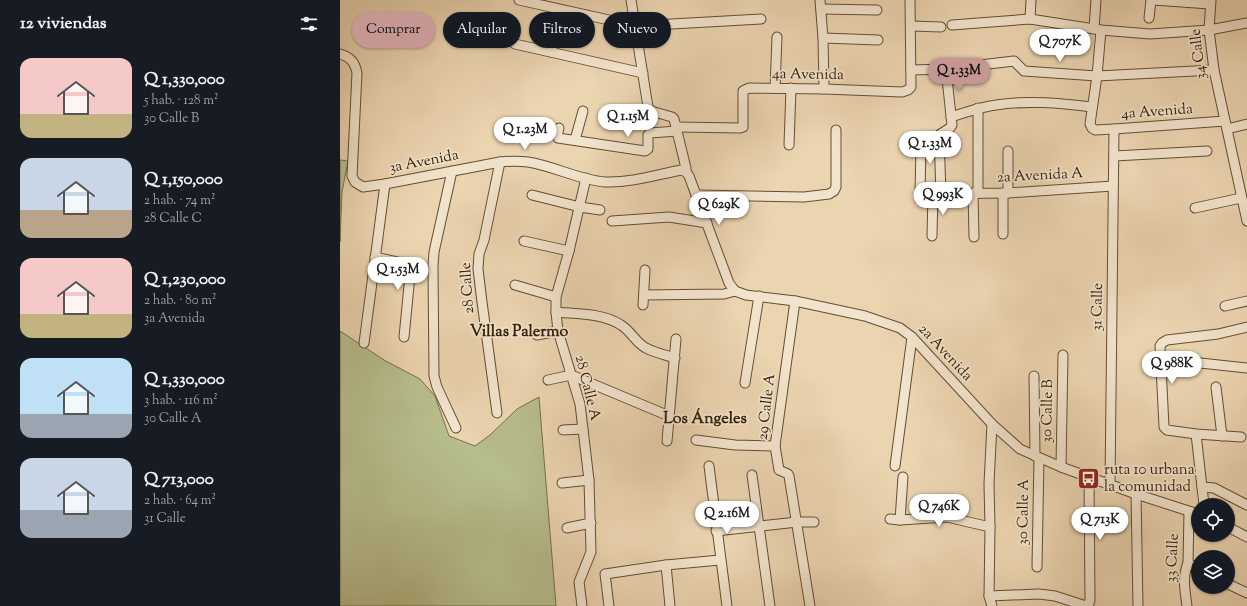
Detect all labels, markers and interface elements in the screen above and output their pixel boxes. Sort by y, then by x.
text: 12 viviendas [20,12,107,36]
chip: Comprar [352,12,435,48]
chip: Alquilar [443,12,521,48]
chip: Filtros [529,12,595,48]
chip: Nuevo [603,12,671,48]
icon: filters [298,13,320,35]
street label: 34 Calle [1185,27,1213,81]
pin: Q 707K [1027,29,1093,63]
text: Q 707K [1039,33,1081,51]
pin: Q 1.33M [922,58,996,92]
text: Q 1.33M [937,62,981,80]
street label: 4a Avenida [772,64,844,86]
text: Q 1,330,000 [144,68,225,92]
icon: home [52,74,100,122]
text: 5 hab. · 128 m² [144,92,218,110]
street label: 4a Avenida [1120,99,1194,125]
pin: Q 1.15M [591,104,665,138]
text: Q 1.15M [607,108,649,126]
text: 30 Calle B [144,110,199,128]
pin: Q 1.23M [488,117,562,151]
text: Q 1.23M [503,121,547,139]
pin: Q 1.33M [893,131,967,165]
text: Q 1.33M [908,135,952,153]
street label: 3a Avenida [387,145,461,179]
street label: 2a Avenida A [996,163,1084,189]
text: Q 1,150,000 [144,168,223,192]
icon: home [52,174,100,222]
pin: Q 993K [910,182,976,216]
text: Q 993K [923,186,963,204]
text: 2 hab. · 74 m² [144,192,215,210]
pin: Q 629K [686,192,752,226]
text: Q 629K [698,196,740,214]
text: 28 Calle C [144,210,202,228]
pin: Q 1.53M [361,257,435,291]
text: Q 1.53M [376,261,420,279]
street label: 28 Calle [456,261,480,315]
text: Q 1,230,000 [144,268,226,292]
icon: home [52,274,100,322]
street label: 31 Calle [1087,283,1109,331]
text: 2 hab. · 80 m² [144,292,216,310]
text: 3a Avenida [144,310,205,328]
street label: 2a Avenida [913,320,977,386]
district label: Villas Palermo [470,321,568,344]
pin: Q 988K [1139,351,1205,385]
street label: 28 Calle A [569,353,605,423]
text: Q 988K [1151,355,1193,373]
text: Q 1,330,000 [144,368,225,392]
street label: 29 Calle A [753,373,781,441]
icon: home [52,374,100,422]
street label: 30 Calle B [1037,378,1059,443]
text: 3 hab. · 116 m² [144,392,218,410]
district label: Los Ángeles [663,407,747,431]
text: 30 Calle A [144,410,202,428]
place label: ruta 10 urbana la comunidad [1104,460,1195,498]
bus stop icon: ruta 10 urbana la comunidad [1075,466,1101,492]
text: Q 713,000 [144,468,214,492]
icon: home [52,474,100,522]
street label: 30 Calle A [1013,479,1035,545]
text: 2 hab. · 64 m² [144,492,216,510]
pin: Q 746K [906,494,972,528]
text: Q 746K [918,498,960,516]
map controls [1191,498,1235,594]
button: locate [1191,498,1235,542]
pin: Q 2.16M [690,501,764,535]
text: Q 2.16M [704,505,750,523]
pin: Q 713K [1067,507,1133,541]
text: 31 Calle [144,510,186,528]
text: Q 713K [1080,511,1120,529]
street label: 33 Calle [1161,533,1185,583]
button: layers [1191,550,1235,594]

